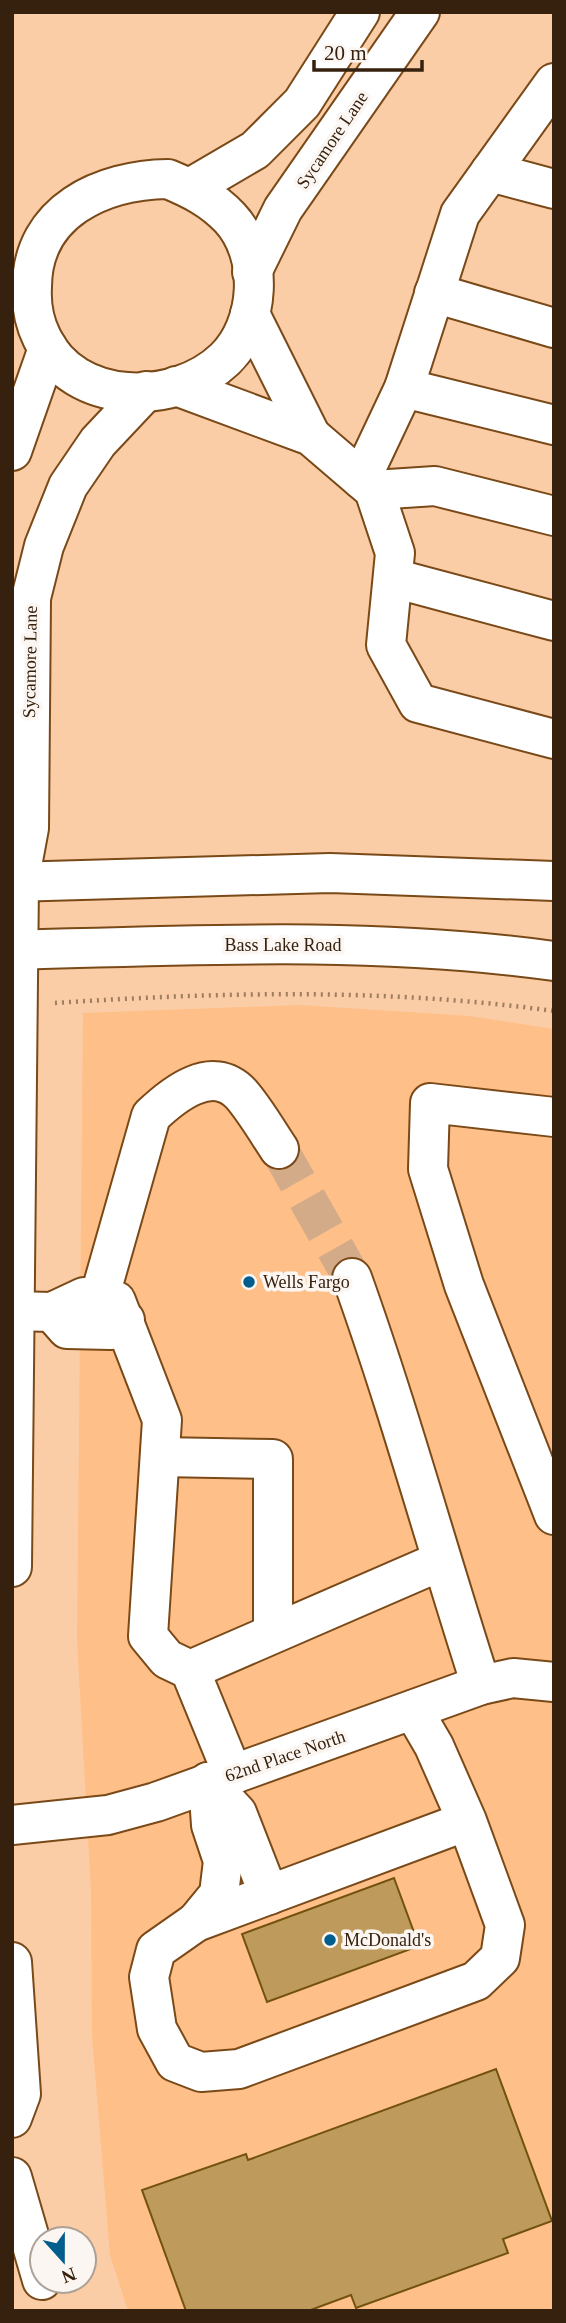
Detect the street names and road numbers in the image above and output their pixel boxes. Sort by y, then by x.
street label: Sycamore Lane [292,88,372,192]
street label: Sycamore Lane [19,606,41,718]
street label: Bass Lake Road [225,935,341,955]
street label: 62nd Place North [222,1726,348,1786]

